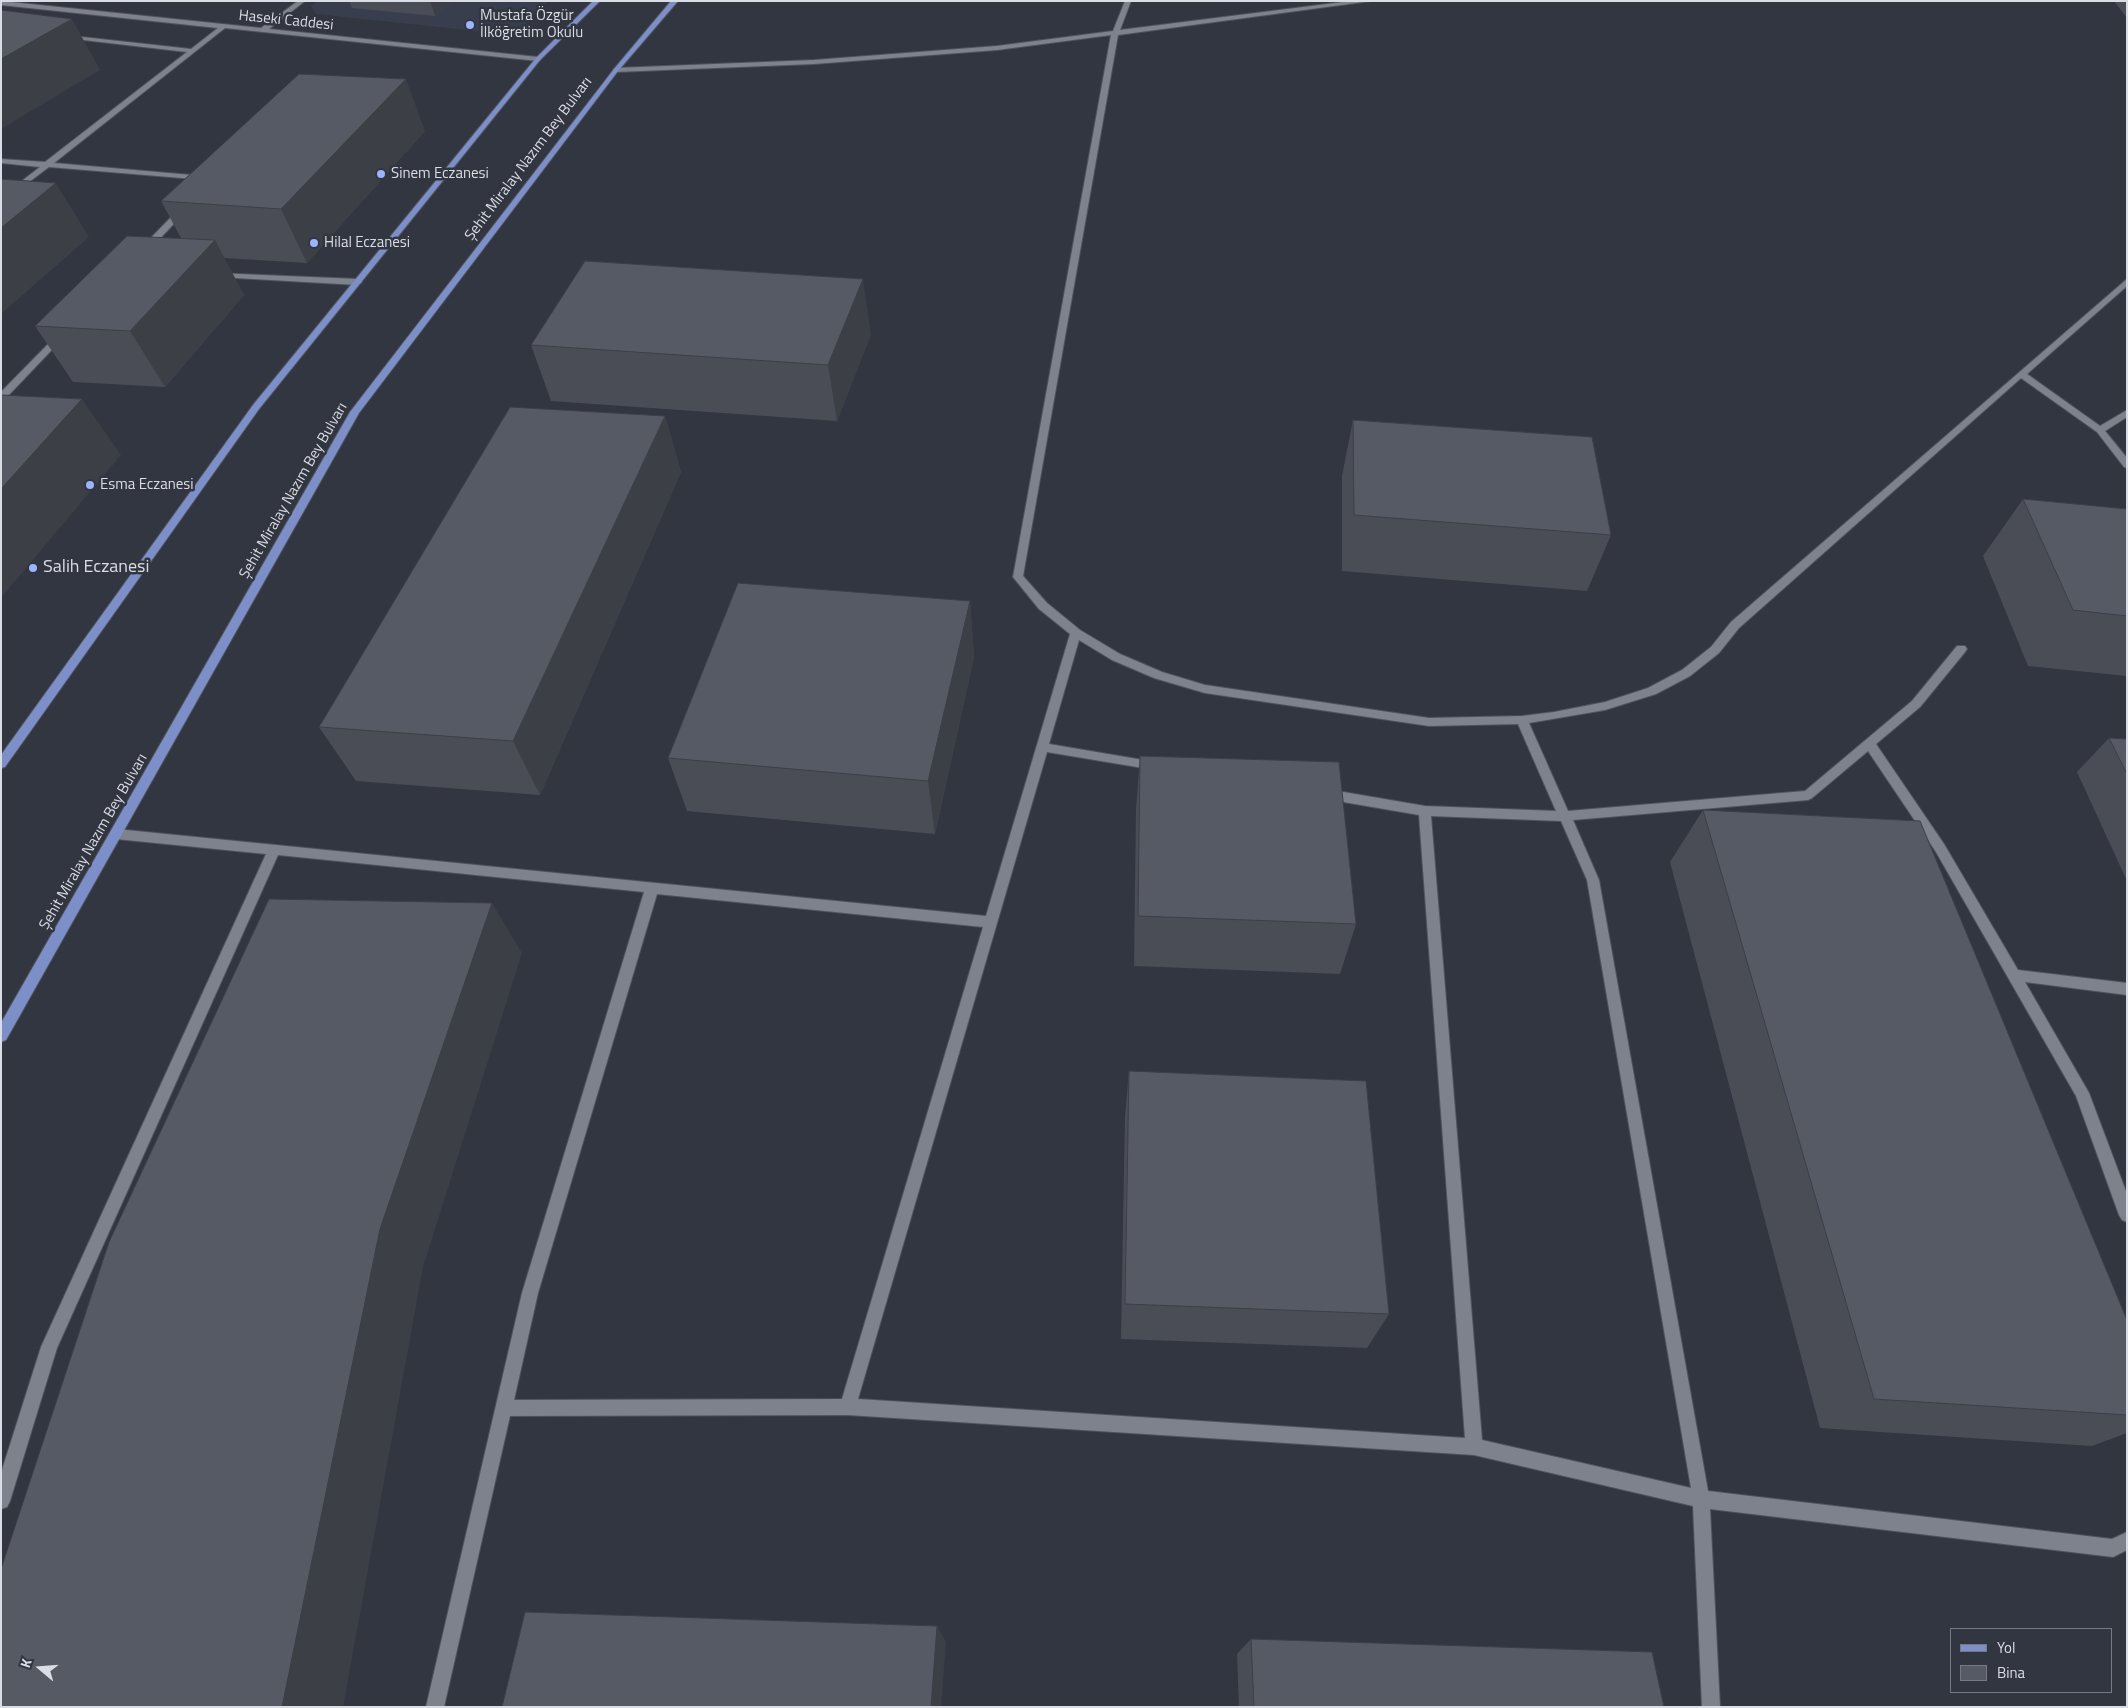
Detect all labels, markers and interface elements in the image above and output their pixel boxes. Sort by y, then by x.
street label: Haseki Caddesi [238,7,334,35]
place label: Mustafa Özgür İlköğretim Okulu [480,7,583,42]
marker: Mustafa Özgür İlköğretim Okulu [464,19,476,31]
street label: Şehit Miralay Nazım Bey Bulvarı [462,74,596,244]
place label: Sinem Eczanesi [391,165,489,183]
marker: Sinem Eczanesi [375,168,387,180]
place label: Hilal Eczanesi [324,234,410,252]
marker: Hilal Eczanesi [308,237,320,249]
street label: Şehit Miralay Nazım Bey Bulvarı [236,400,352,582]
place label: Esma Eczanesi [100,476,194,494]
marker: Esma Eczanesi [84,479,96,491]
place label: Salih Eczanesi [43,557,149,579]
marker: Salih Eczanesi [27,562,39,574]
street label: Şehit Miralay Nazım Bey Bulvarı [36,751,152,933]
legend [1950,1628,2113,1693]
text: Yol [1997,1636,2015,1659]
north arrow [15,1643,65,1693]
text: K [14,1656,37,1670]
text: Bina [1997,1661,2025,1684]

